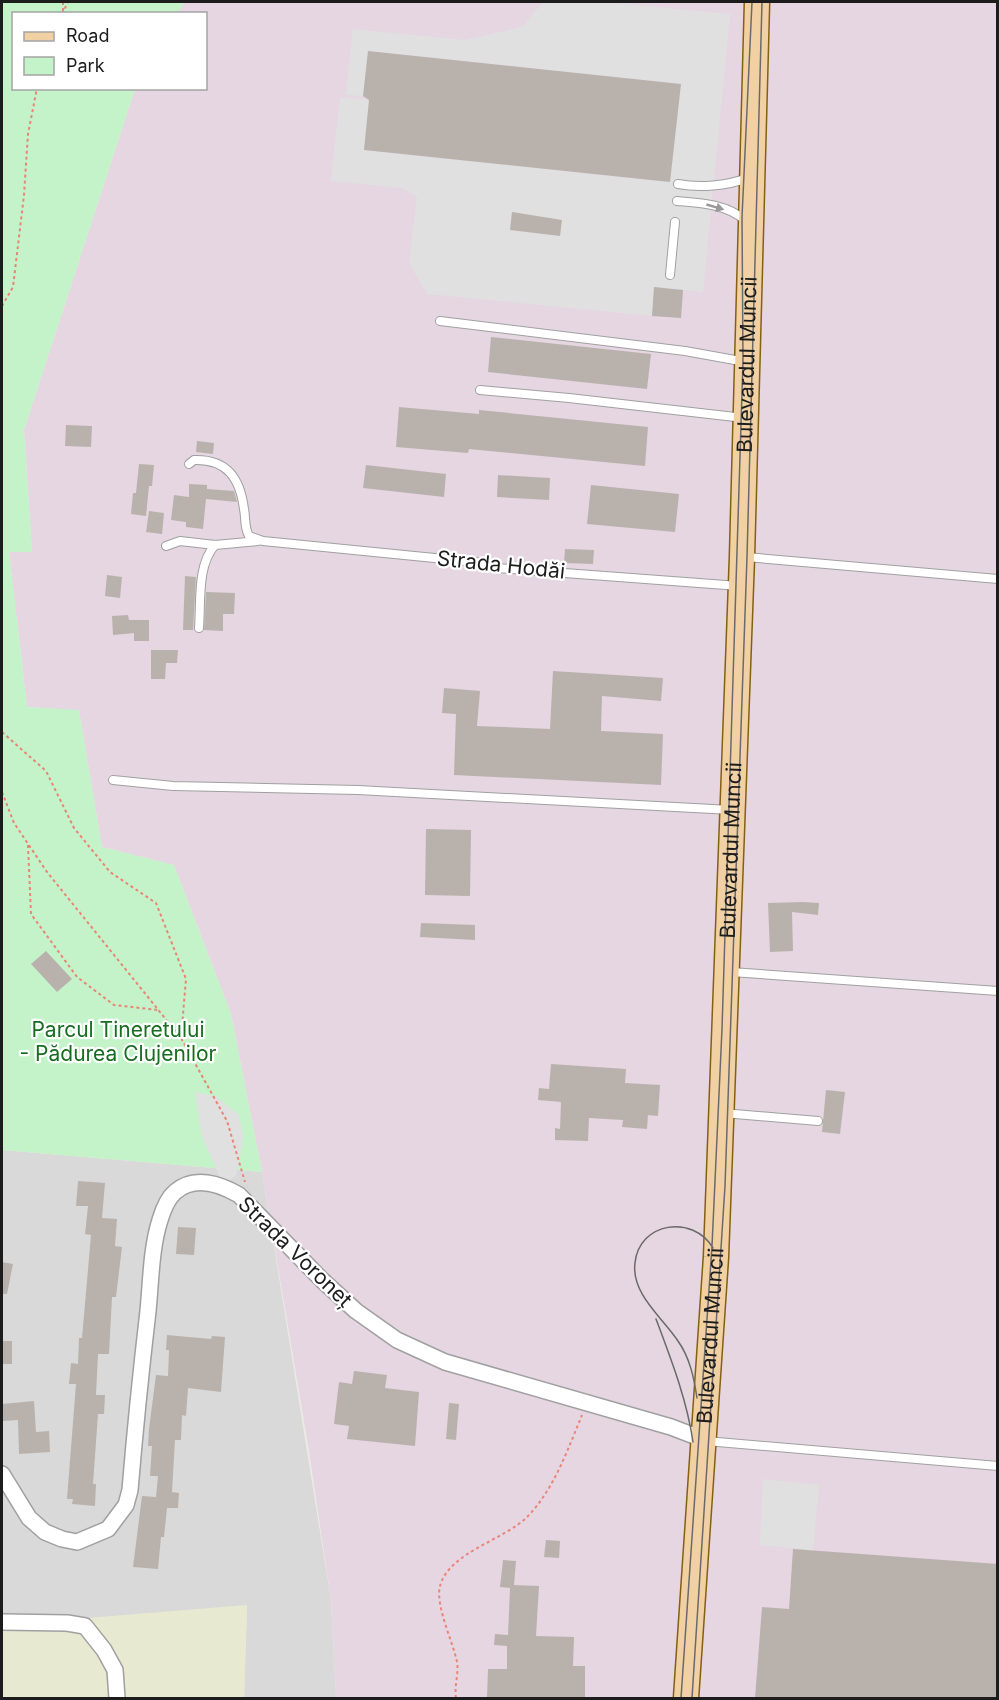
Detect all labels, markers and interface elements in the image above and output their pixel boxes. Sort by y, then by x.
legend [12,12,207,90]
text: Road [66,25,109,46]
text: Park [66,55,105,76]
one-way arrow [706,202,725,212]
street label: Bulevardul Muncii [732,276,762,453]
street label: Strada Hodăi [436,545,566,584]
street label: Bulevardul Muncii [715,762,746,939]
park label: Parcul Tineretului - Pădurea Clujenilor [20,1017,217,1066]
street label: Strada Voroneț [233,1191,357,1312]
street label: Bulevardul Muncii [692,1247,728,1425]

